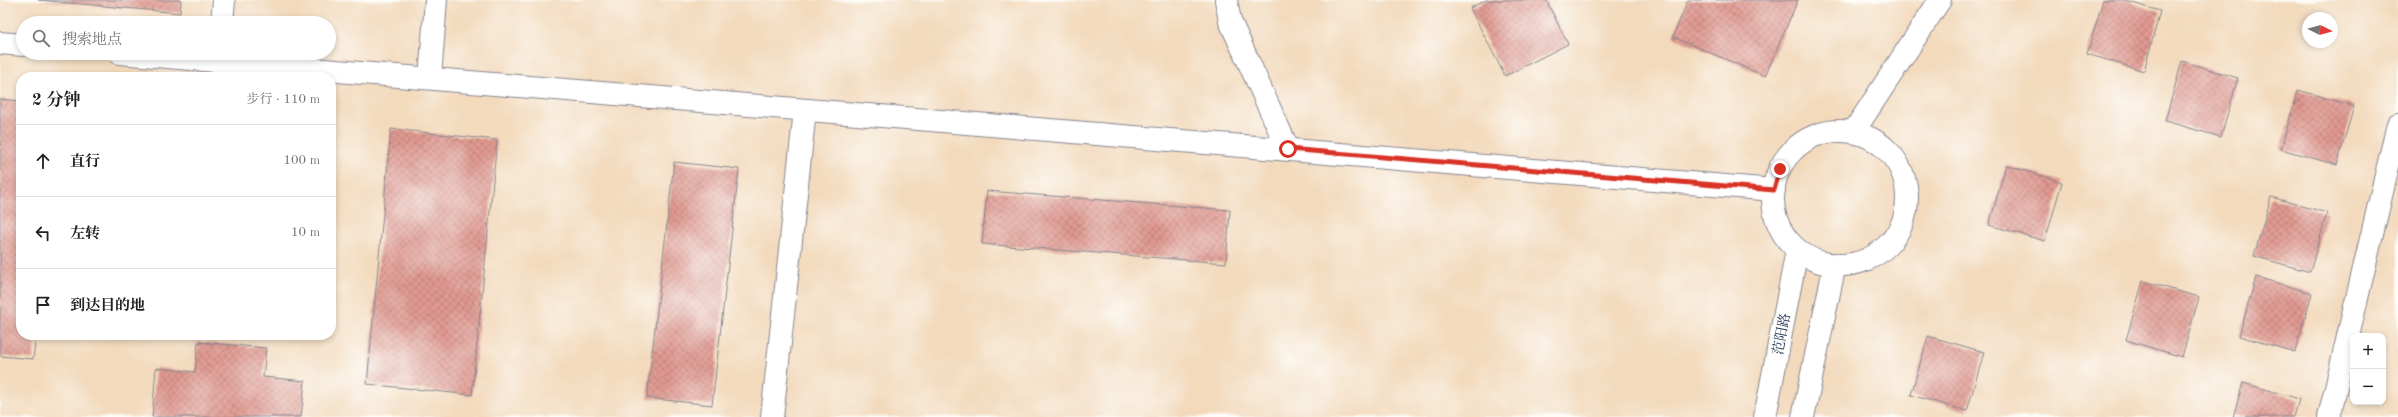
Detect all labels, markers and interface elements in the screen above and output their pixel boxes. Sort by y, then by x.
north arrow [2302,12,2338,48]
search box [16,16,336,60]
icon: search [30,27,52,49]
text: 搜索地点 [62,33,122,48]
text: 2 分钟 [32,92,81,109]
text: 步行 · 110 m [246,93,320,106]
route start [1279,140,1297,158]
icon: ahead [32,150,54,172]
text: 100 m [283,154,320,167]
text: 直行 [70,155,100,170]
route end [1771,160,1789,178]
icon: left [32,222,54,244]
text: 10 m [291,226,320,239]
text: 左转 [70,227,100,242]
icon: arrive [32,294,54,316]
text: 到达目的地 [70,299,145,314]
street label: 范阳路 [1770,312,1793,356]
map controls [2350,333,2386,405]
button: + [2350,333,2386,369]
button: − [2350,369,2386,405]

